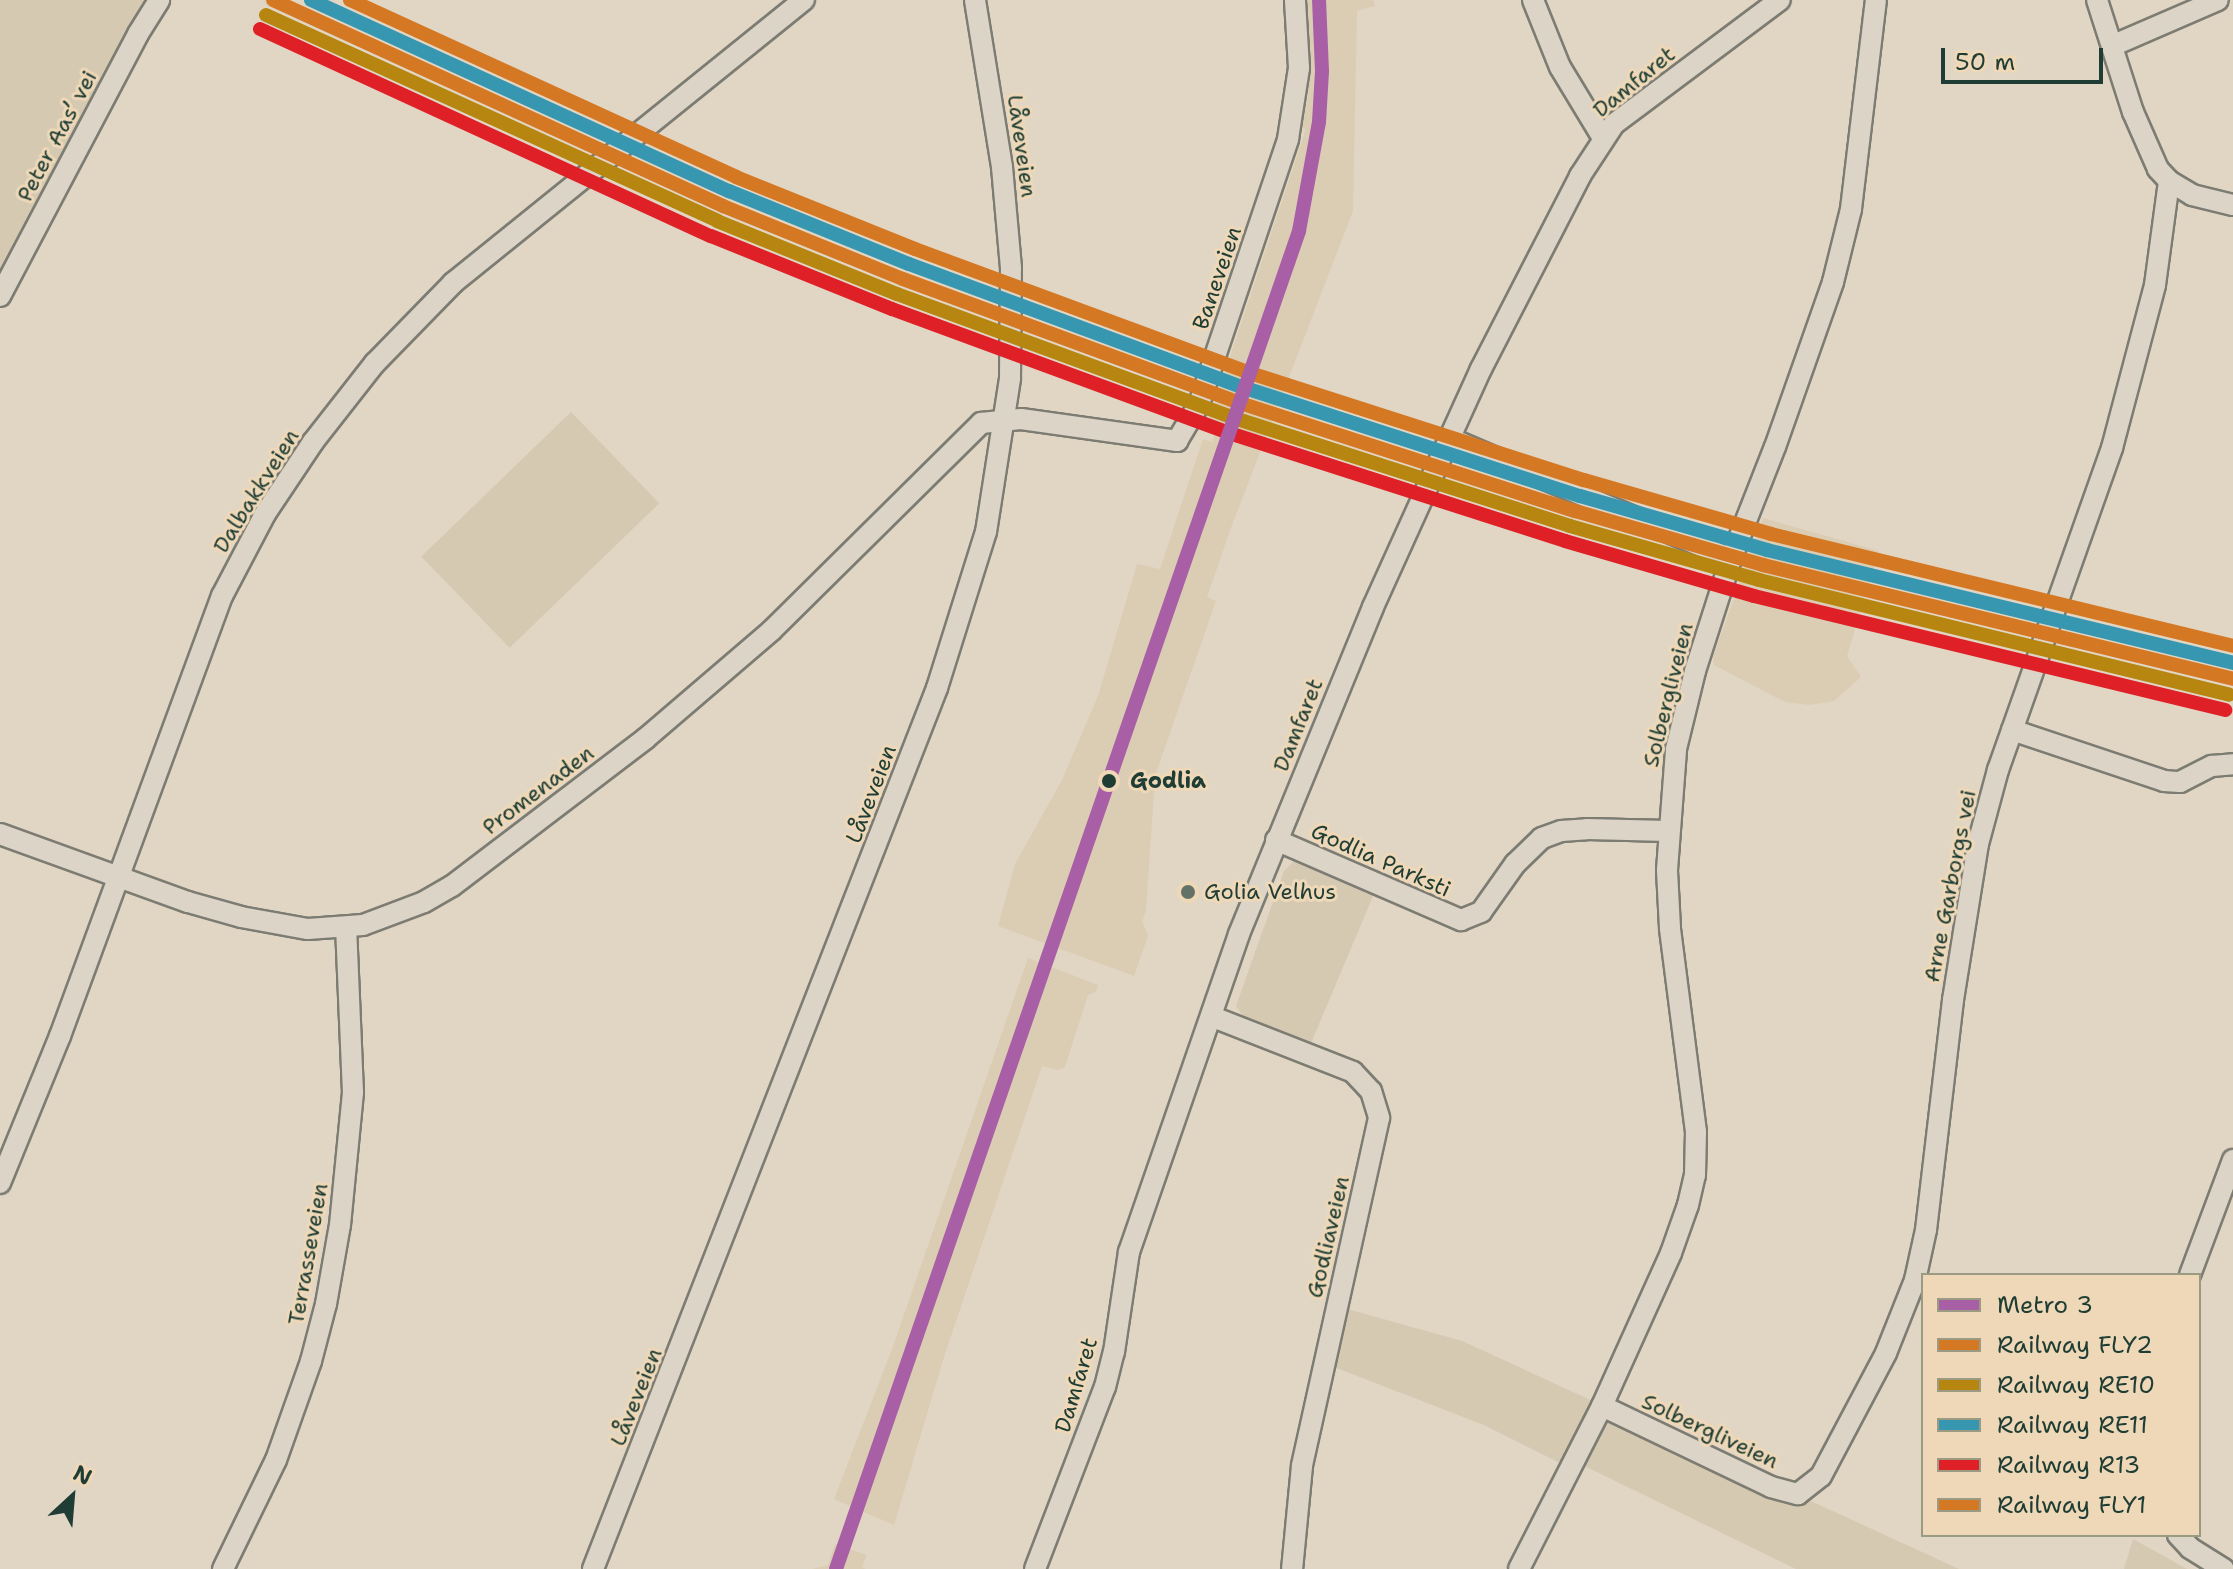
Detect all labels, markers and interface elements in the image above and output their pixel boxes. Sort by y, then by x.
scale bar [1945,32,2107,82]
street label: Damfaret [1588,41,1680,123]
text: 50 m [1955,46,2015,78]
street label: Peter Aas’ vei [11,66,103,206]
street label: Låveveien [1002,93,1042,199]
street label: Baneveien [1187,223,1247,333]
street label: Dalbakkveien [208,424,304,558]
street label: Solbergliveien [1637,620,1699,770]
street label: Damfaret [1267,675,1329,775]
street label: Promenaden [477,740,599,840]
street label: Låveveien [840,741,902,847]
marker: Godlia [1095,767,1123,795]
place label: Godlia [1130,768,1206,794]
street label: Arne Garborgs vei [1918,788,1982,984]
street label: Godlia Parksti [1307,817,1455,903]
place label: Golia Velhus [1204,879,1336,905]
marker: Golia Velhus [1179,883,1197,901]
street label: Godliaveien [1301,1174,1355,1300]
street label: Terrasseveien [283,1181,333,1327]
legend [1921,1273,2201,1537]
text: Metro 3 [1997,1289,2093,1321]
text: Railway FLY2 [1997,1329,2153,1361]
street label: Damfaret [1049,1334,1103,1436]
street label: Låveveien [604,1344,668,1450]
text: Railway RE10 [1997,1369,2155,1401]
street label: Solbergliveien [1638,1388,1782,1474]
text: Railway RE11 [1997,1409,2148,1441]
text: Railway R13 [1997,1449,2140,1481]
north arrow [32,1457,112,1537]
text: N [69,1458,97,1492]
text: Railway FLY1 [1997,1489,2147,1521]

